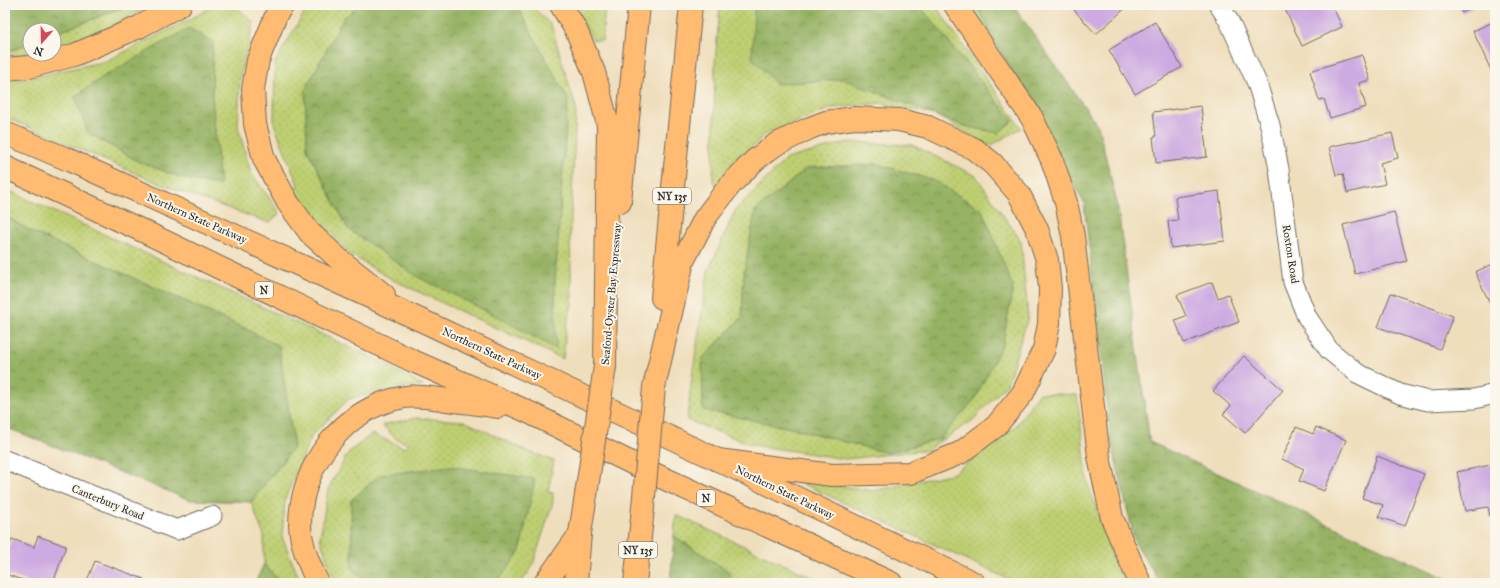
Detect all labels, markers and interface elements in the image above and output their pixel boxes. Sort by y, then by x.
north arrow [22,22,62,62]
text: N [32,43,45,59]
road number: NY 135 [653,188,691,204]
street label: Northern State Parkway [145,190,250,247]
street label: Seaford-Oyster Bay Expressway [599,222,624,366]
street label: Roxton Road [1279,224,1302,285]
road number: N [255,282,273,298]
street label: Northern State Parkway [440,325,544,383]
street label: Northern State Parkway [733,463,837,522]
street label: Canterbury Road [70,482,146,523]
road number: N [697,490,715,506]
road number: NY 135 [619,542,657,558]

